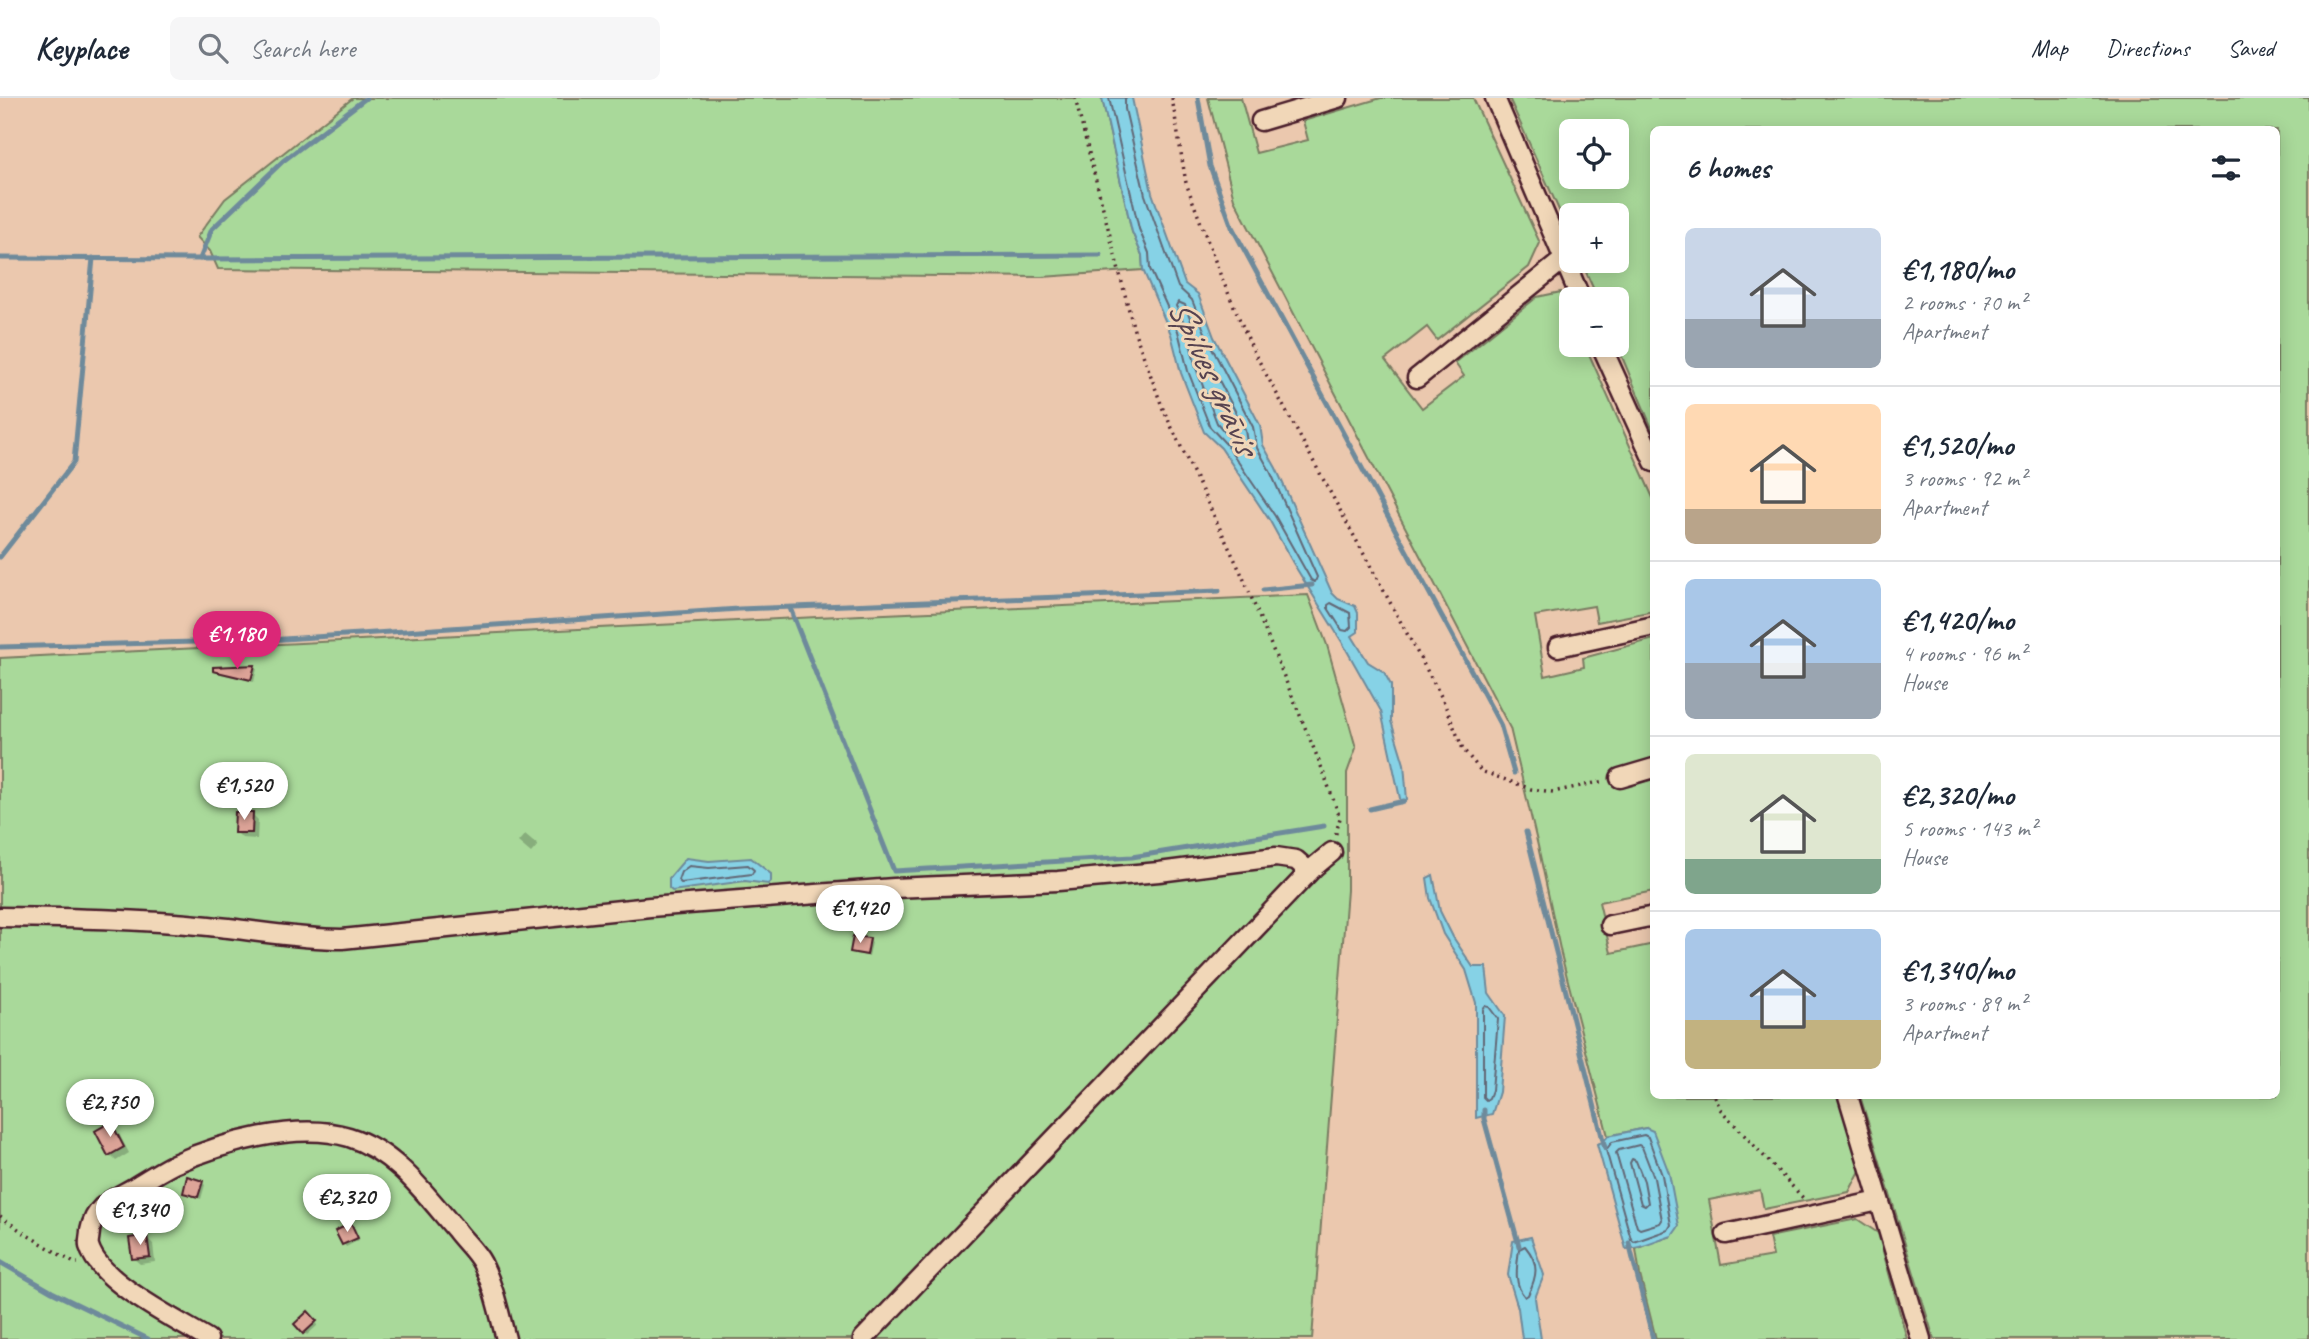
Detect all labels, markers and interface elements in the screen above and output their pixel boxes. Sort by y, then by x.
search box [170,17,660,80]
text: Keyplace [35,27,128,69]
icon: search [194,29,232,67]
text: Search here [250,32,356,65]
text: Map [2031,33,2068,63]
text: Directions [2106,33,2189,63]
text: Saved [2227,33,2274,63]
map controls [1559,119,1629,357]
button: locate [1559,119,1629,189]
text: 6 homes [1685,149,1770,187]
icon: filters [2207,149,2245,187]
button: + [1559,203,1629,273]
text: €1,180/mo [1902,250,2014,288]
icon: home [1741,256,1825,340]
button: − [1559,287,1629,357]
text: 2 rooms · 70 m² [1902,288,2026,317]
water label: Spilves grāvis [1158,291,1273,467]
text: Apartment [1902,317,1987,346]
text: €1,520/mo [1902,426,2013,464]
icon: home [1741,432,1825,516]
text: 3 rooms · 92 m² [1902,464,2026,493]
text: Apartment [1902,493,1987,522]
text: €1,420/mo [1902,601,2014,639]
icon: home [1741,607,1825,691]
pin: €1,180 [180,612,294,671]
text: €1,180 [209,619,265,648]
text: 4 rooms · 96 m² [1902,639,2026,668]
text: House [1902,668,1947,697]
pin: €1,520 [187,762,301,822]
text: €1,520 [216,770,272,799]
text: €2,320/mo [1902,776,2014,814]
icon: home [1741,782,1825,866]
text: 5 rooms · 143 m² [1902,814,2037,843]
text: House [1902,843,1947,872]
pin: €1,420 [803,886,917,945]
text: €1,420 [832,893,888,922]
text: €1,340/mo [1902,951,2014,989]
icon: home [1741,957,1825,1041]
text: 3 rooms · 89 m² [1902,989,2026,1018]
text: Apartment [1902,1018,1987,1047]
pin: €2,750 [53,1080,167,1139]
text: €2,750 [82,1087,138,1116]
pin: €2,320 [290,1174,404,1234]
text: €2,320 [319,1182,375,1211]
pin: €1,340 [83,1188,197,1247]
text: €1,340 [112,1195,168,1224]

